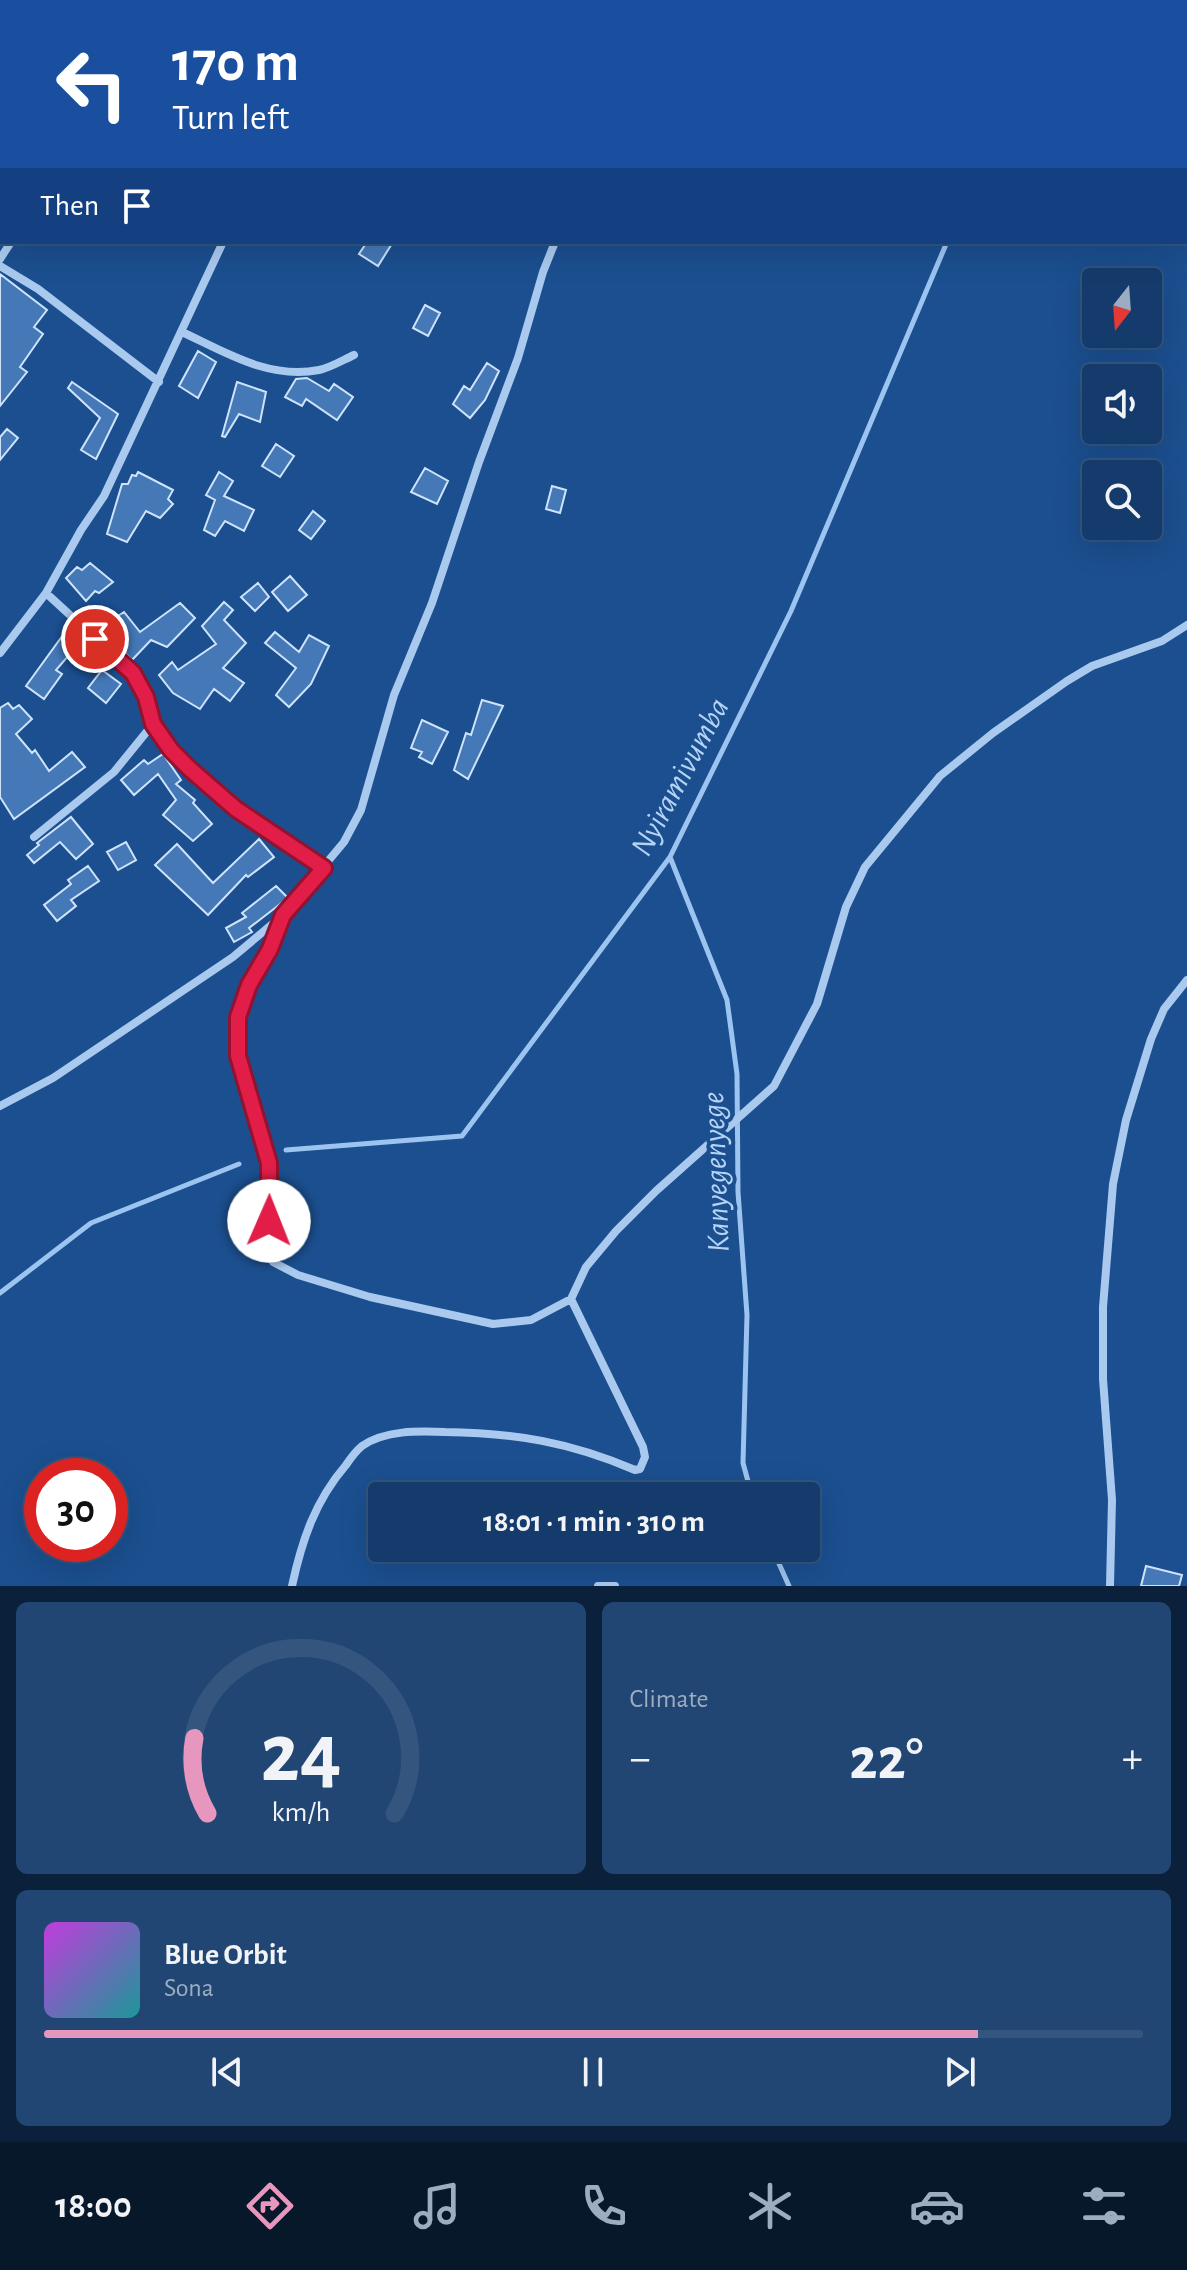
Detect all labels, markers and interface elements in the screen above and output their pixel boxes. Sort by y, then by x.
icon: left [40,32,144,136]
text: 170 m [172,35,299,91]
text: Turn left [172,100,289,136]
icon: arrive [115,184,159,228]
text: Then [40,191,99,221]
north arrow [1082,268,1162,348]
map controls [1082,268,1162,540]
button: sound [1082,364,1162,444]
button: search [1082,460,1162,540]
pin [61,605,129,673]
icon: arrive [73,617,117,661]
water label: Nyiramivumba [625,693,735,861]
water label: Kanyegenyege [697,1091,735,1253]
position arrow [227,1179,311,1263]
speed limit sign: 30 [24,1458,128,1562]
text: 18:01 · 1 min · 310 m [483,1507,705,1537]
text: Climate [630,1686,708,1712]
text: 24 [260,1713,341,1797]
text: 22° [849,1730,923,1790]
text: − [630,1737,651,1781]
text: + [1122,1737,1143,1781]
text: km/h [271,1798,330,1827]
text: Blue Orbit [164,1940,287,1970]
text: Sona [164,1975,214,2001]
icon: previous [205,2050,249,2094]
icon: pause [571,2050,615,2094]
icon: next [938,2050,982,2094]
icon: directions [242,2178,298,2234]
icon: music [409,2178,465,2234]
icon: phone [576,2178,632,2234]
icon: climate [742,2178,798,2234]
icon: car [909,2178,965,2234]
icon: filters [1076,2178,1132,2234]
text: 18:00 [55,2188,132,2224]

